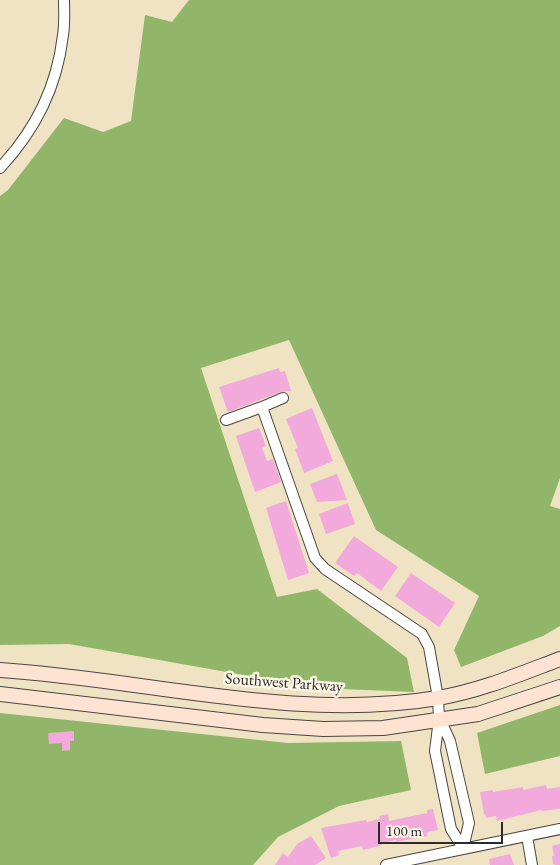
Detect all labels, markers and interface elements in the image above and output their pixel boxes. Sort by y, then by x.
street label: Southwest Parkway [224,669,344,697]
scale bar [380,812,505,844]
text: 100 m [386,821,422,840]

